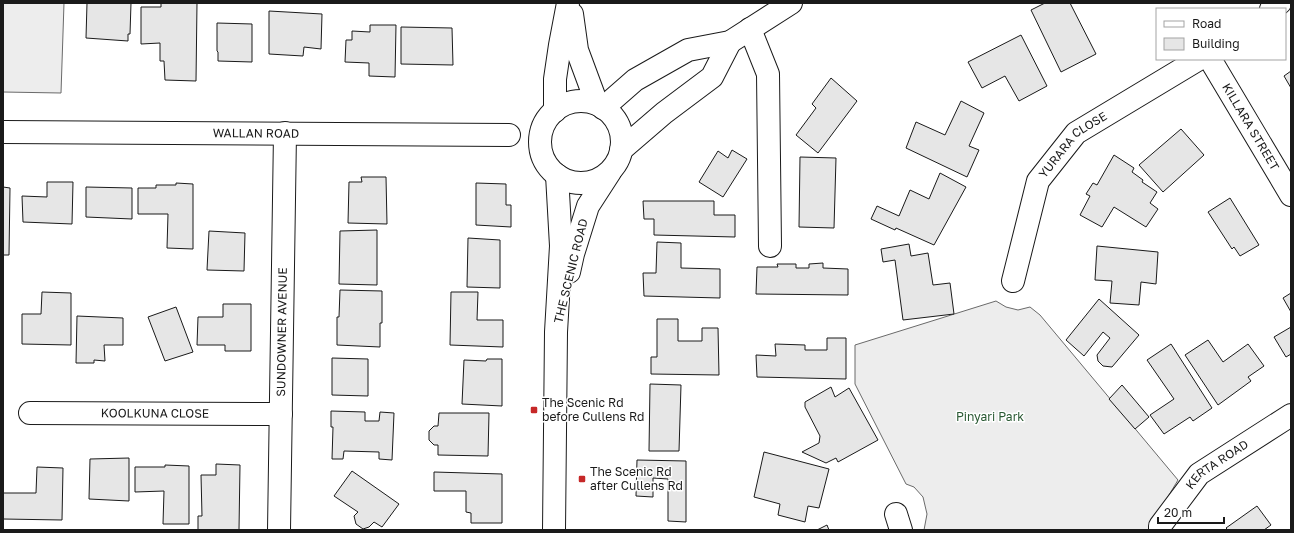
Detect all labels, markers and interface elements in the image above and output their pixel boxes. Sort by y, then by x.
legend [1156,8,1286,60]
text: Road [1192,16,1221,31]
text: Building [1192,36,1240,51]
street label: KILLARA STREET [1219,80,1283,173]
street label: YURARA CLOSE [1035,108,1109,181]
street label: WALLAN ROAD [213,125,299,141]
street label: THE SCENIC ROAD [550,217,591,325]
street label: SUNDOWNER AVENUE [273,267,290,397]
place label: The Scenic Rd before Cullens Rd [542,395,644,424]
street label: KOOLKUNA CLOSE [101,405,209,421]
marker: The Scenic Rd before Cullens Rd [529,405,539,415]
park label: Pinyari Park [956,409,1024,424]
street label: KERTA ROAD [1182,436,1251,492]
place label: The Scenic Rd after Cullens Rd [590,464,683,493]
marker: The Scenic Rd after Cullens Rd [577,474,587,484]
scale bar [1158,499,1224,525]
text: 20 m [1164,505,1192,520]

